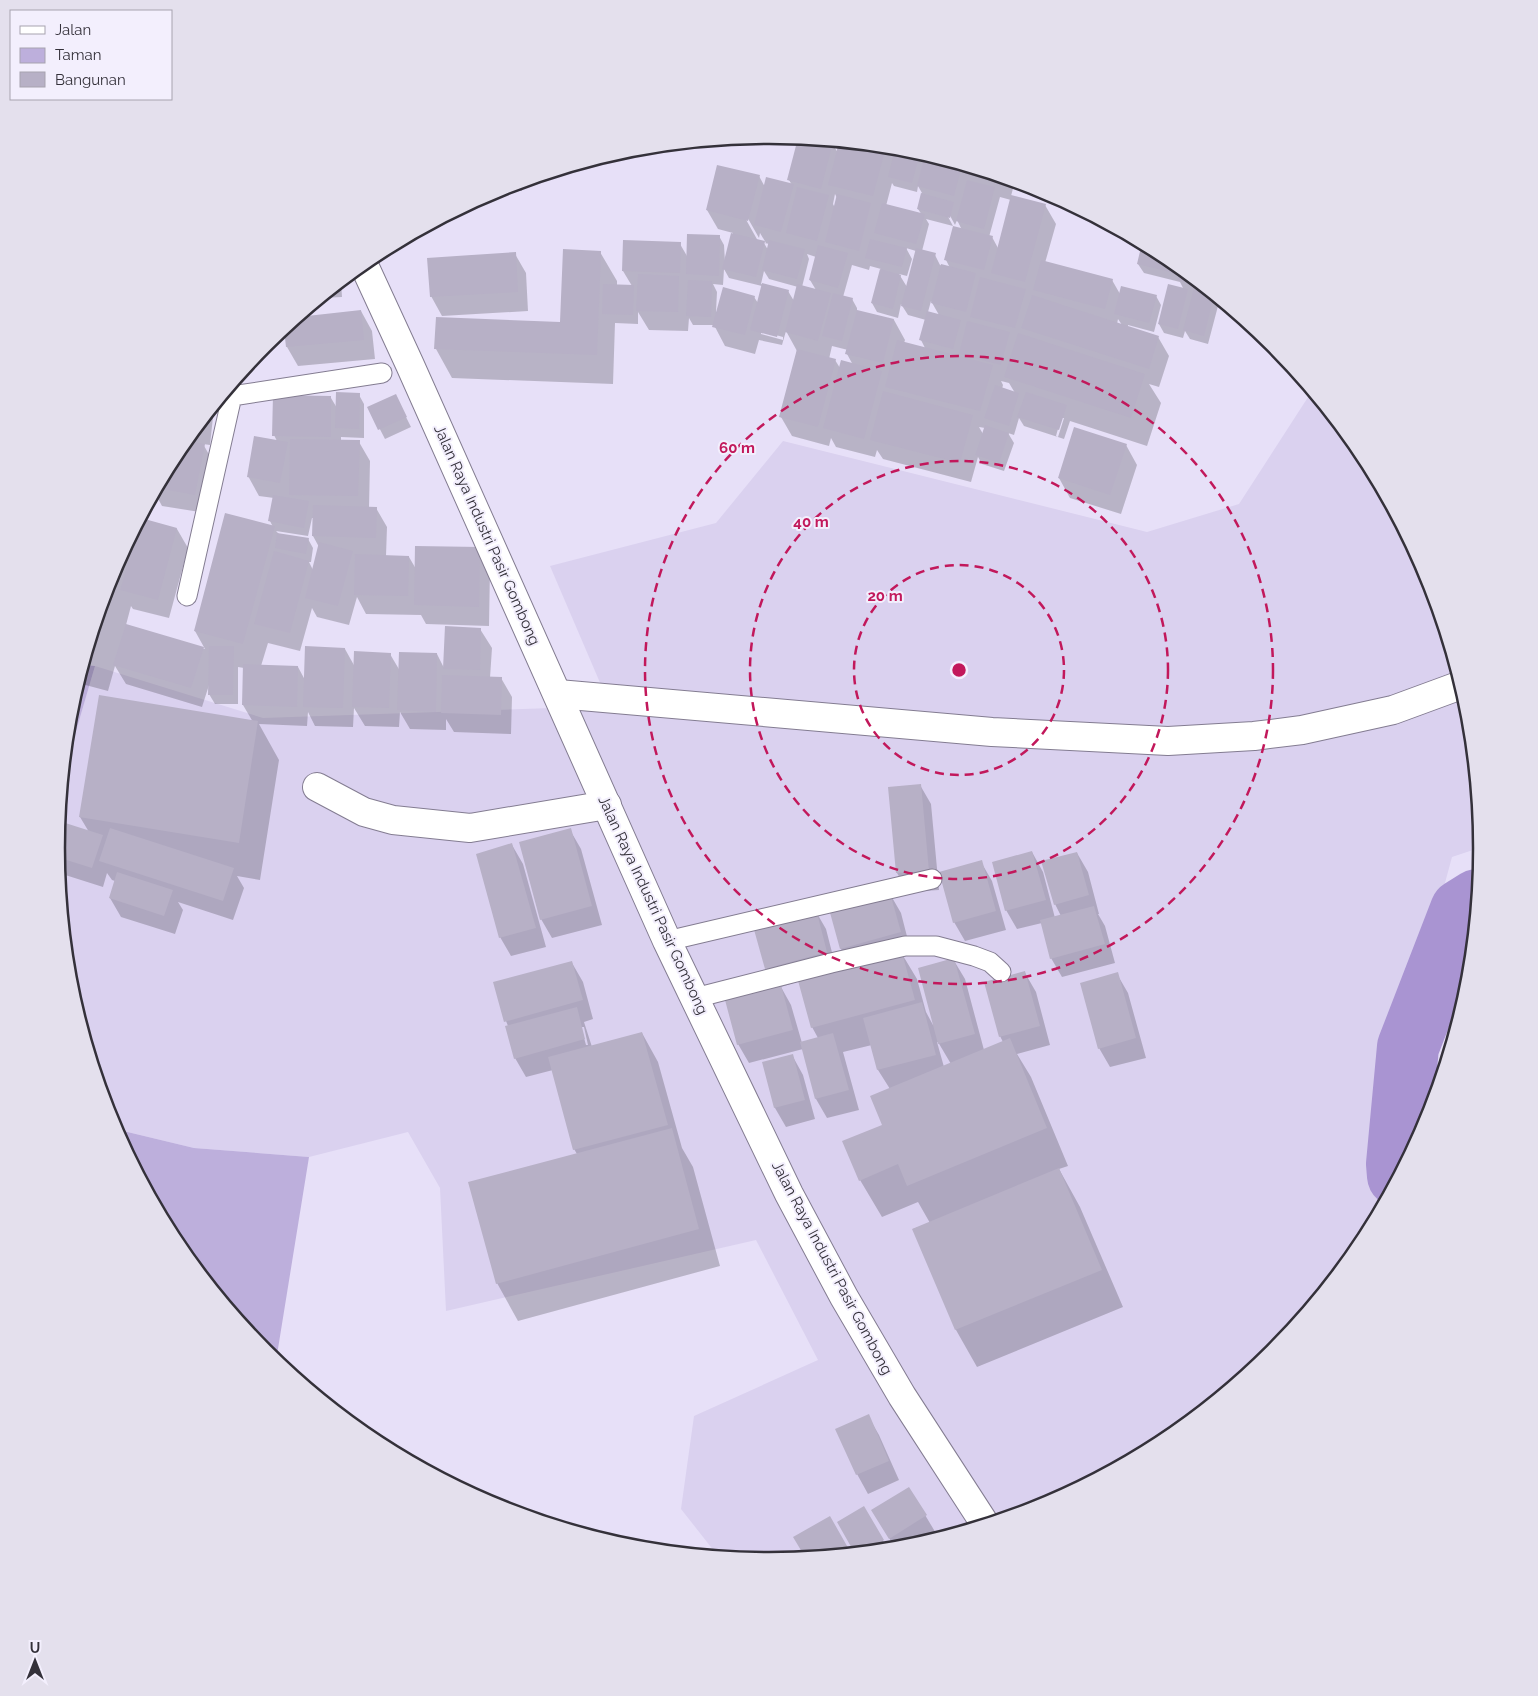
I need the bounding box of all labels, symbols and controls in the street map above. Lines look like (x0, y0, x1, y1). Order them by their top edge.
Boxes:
legend (10, 10, 172, 100)
text: Jalan (55, 21, 91, 39)
text: Taman (55, 46, 101, 64)
text: Bangunan (55, 71, 126, 89)
street label: Jalan Raya Industri Pasir Gombong (430, 422, 544, 648)
text: 60 m (719, 439, 755, 457)
text: 40 m (793, 513, 829, 531)
text: 20 m (867, 587, 903, 605)
centre of rings (950, 661, 968, 679)
street label: Jalan Raya Industri Pasir Gombong (594, 793, 712, 1017)
street label: Jalan Raya Industri Pasir Gombong (768, 1158, 896, 1378)
north arrow (10, 1636, 60, 1686)
text: U (30, 1640, 40, 1656)

